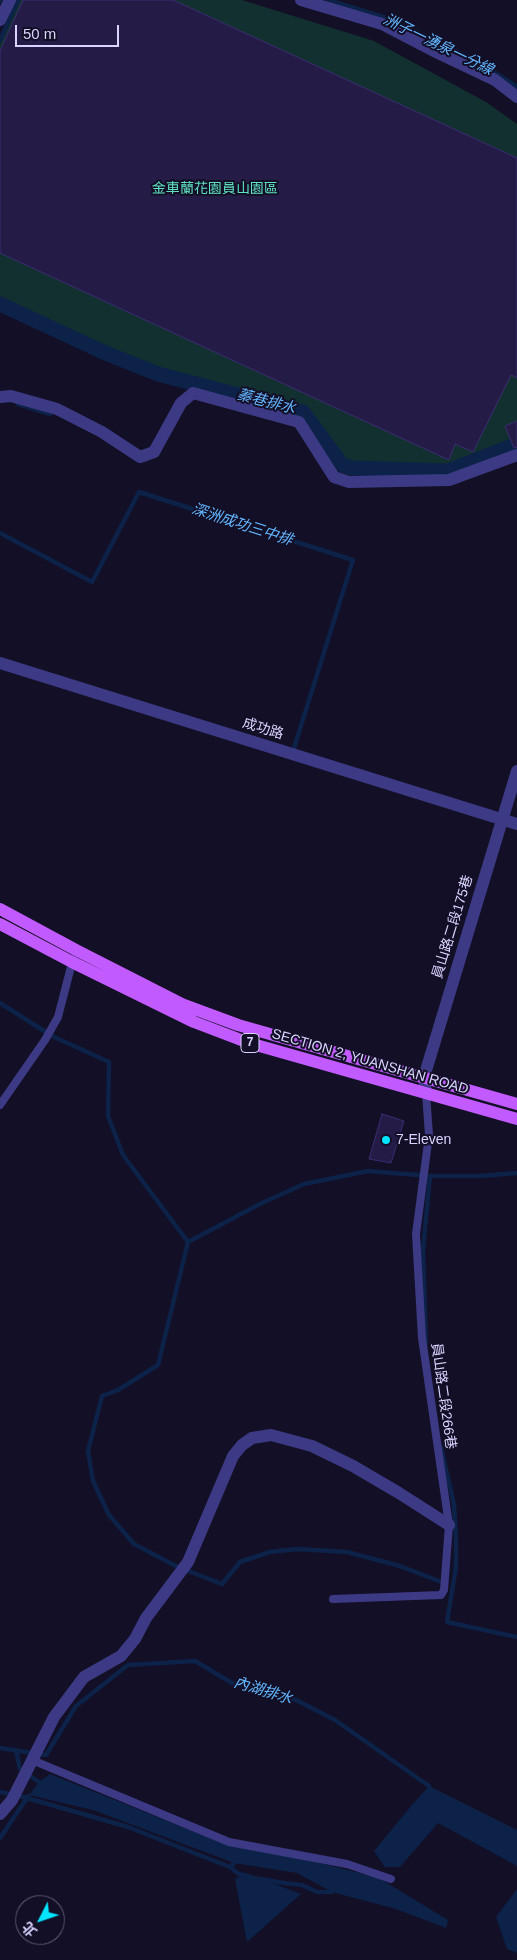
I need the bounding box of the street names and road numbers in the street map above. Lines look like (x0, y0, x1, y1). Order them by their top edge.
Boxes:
street label: 成功路 (240, 715, 286, 743)
street label: 員山路二段175巷 (429, 873, 477, 981)
street label: SECTION 2, YUANSHAN ROAD (270, 1026, 470, 1098)
road number: 7 (241, 1034, 259, 1052)
street label: 員山路二段266巷 (427, 1342, 459, 1450)

